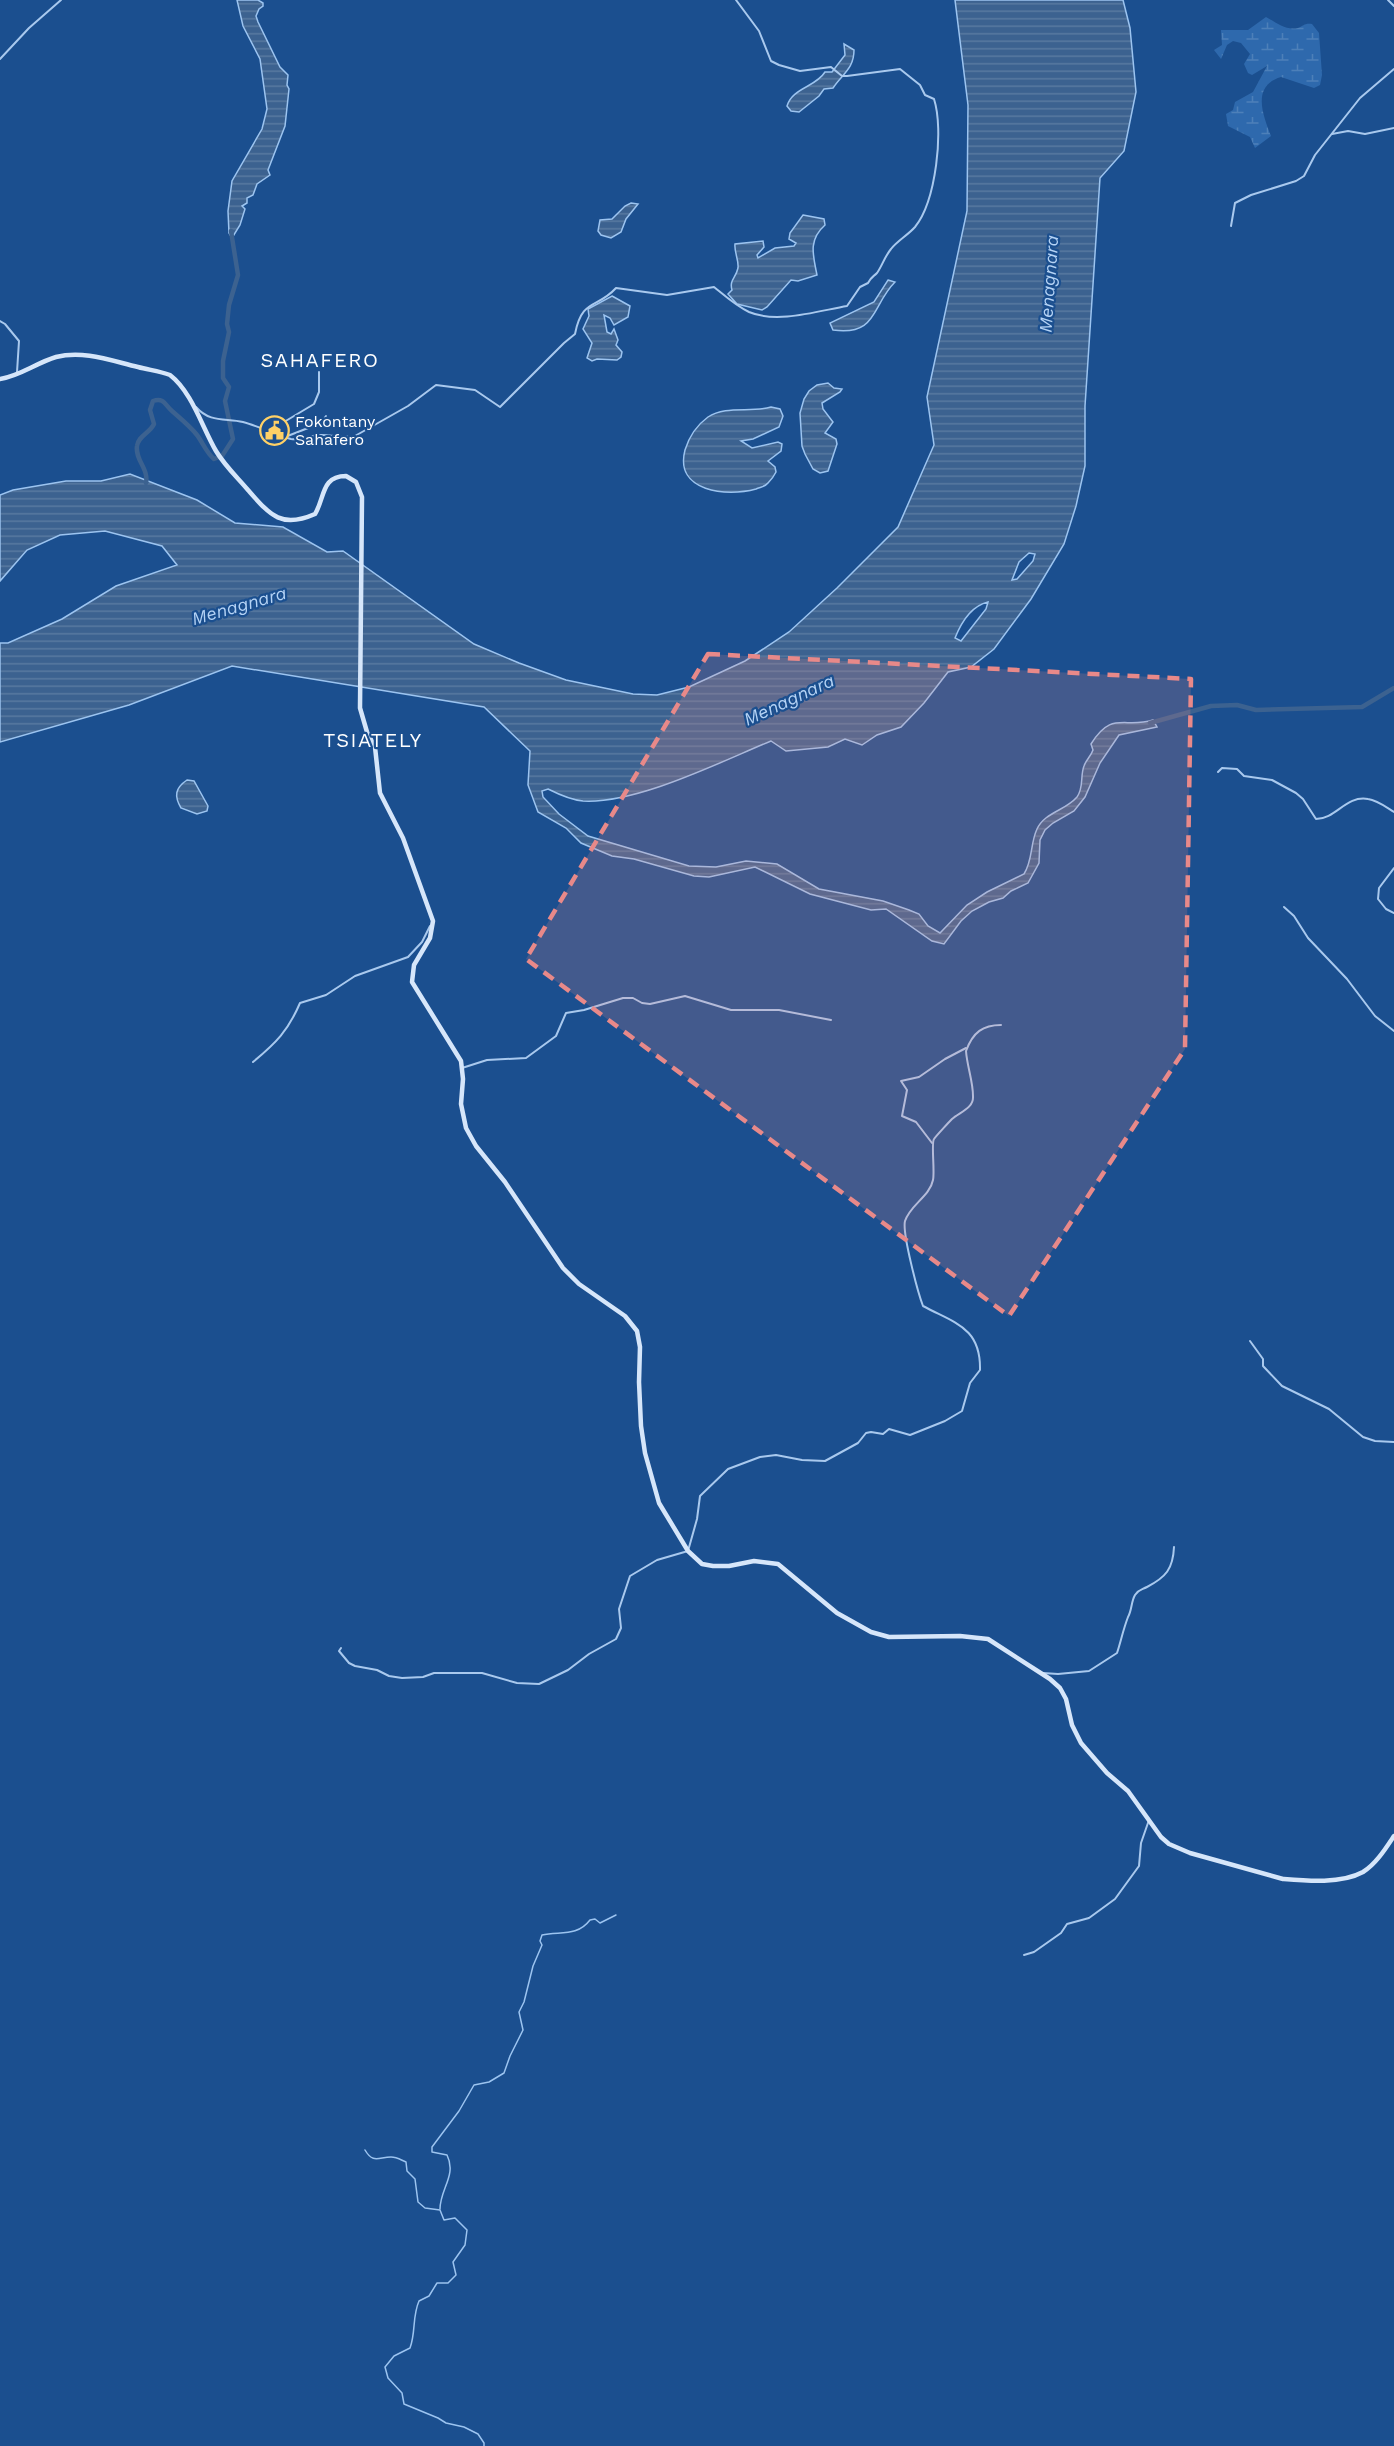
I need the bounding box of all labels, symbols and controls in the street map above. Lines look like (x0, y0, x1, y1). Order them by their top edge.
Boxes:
water label: Menagnara (1035, 235, 1062, 333)
district label: SAHAFERO (261, 348, 379, 372)
place label: Fokontany Sahafero (295, 412, 376, 449)
public building icon: Fokontany Sahafero (258, 414, 290, 446)
water label: Menagnara (189, 582, 289, 629)
water label: Menagnara (740, 669, 837, 730)
district label: TSIATELY (323, 728, 423, 752)

